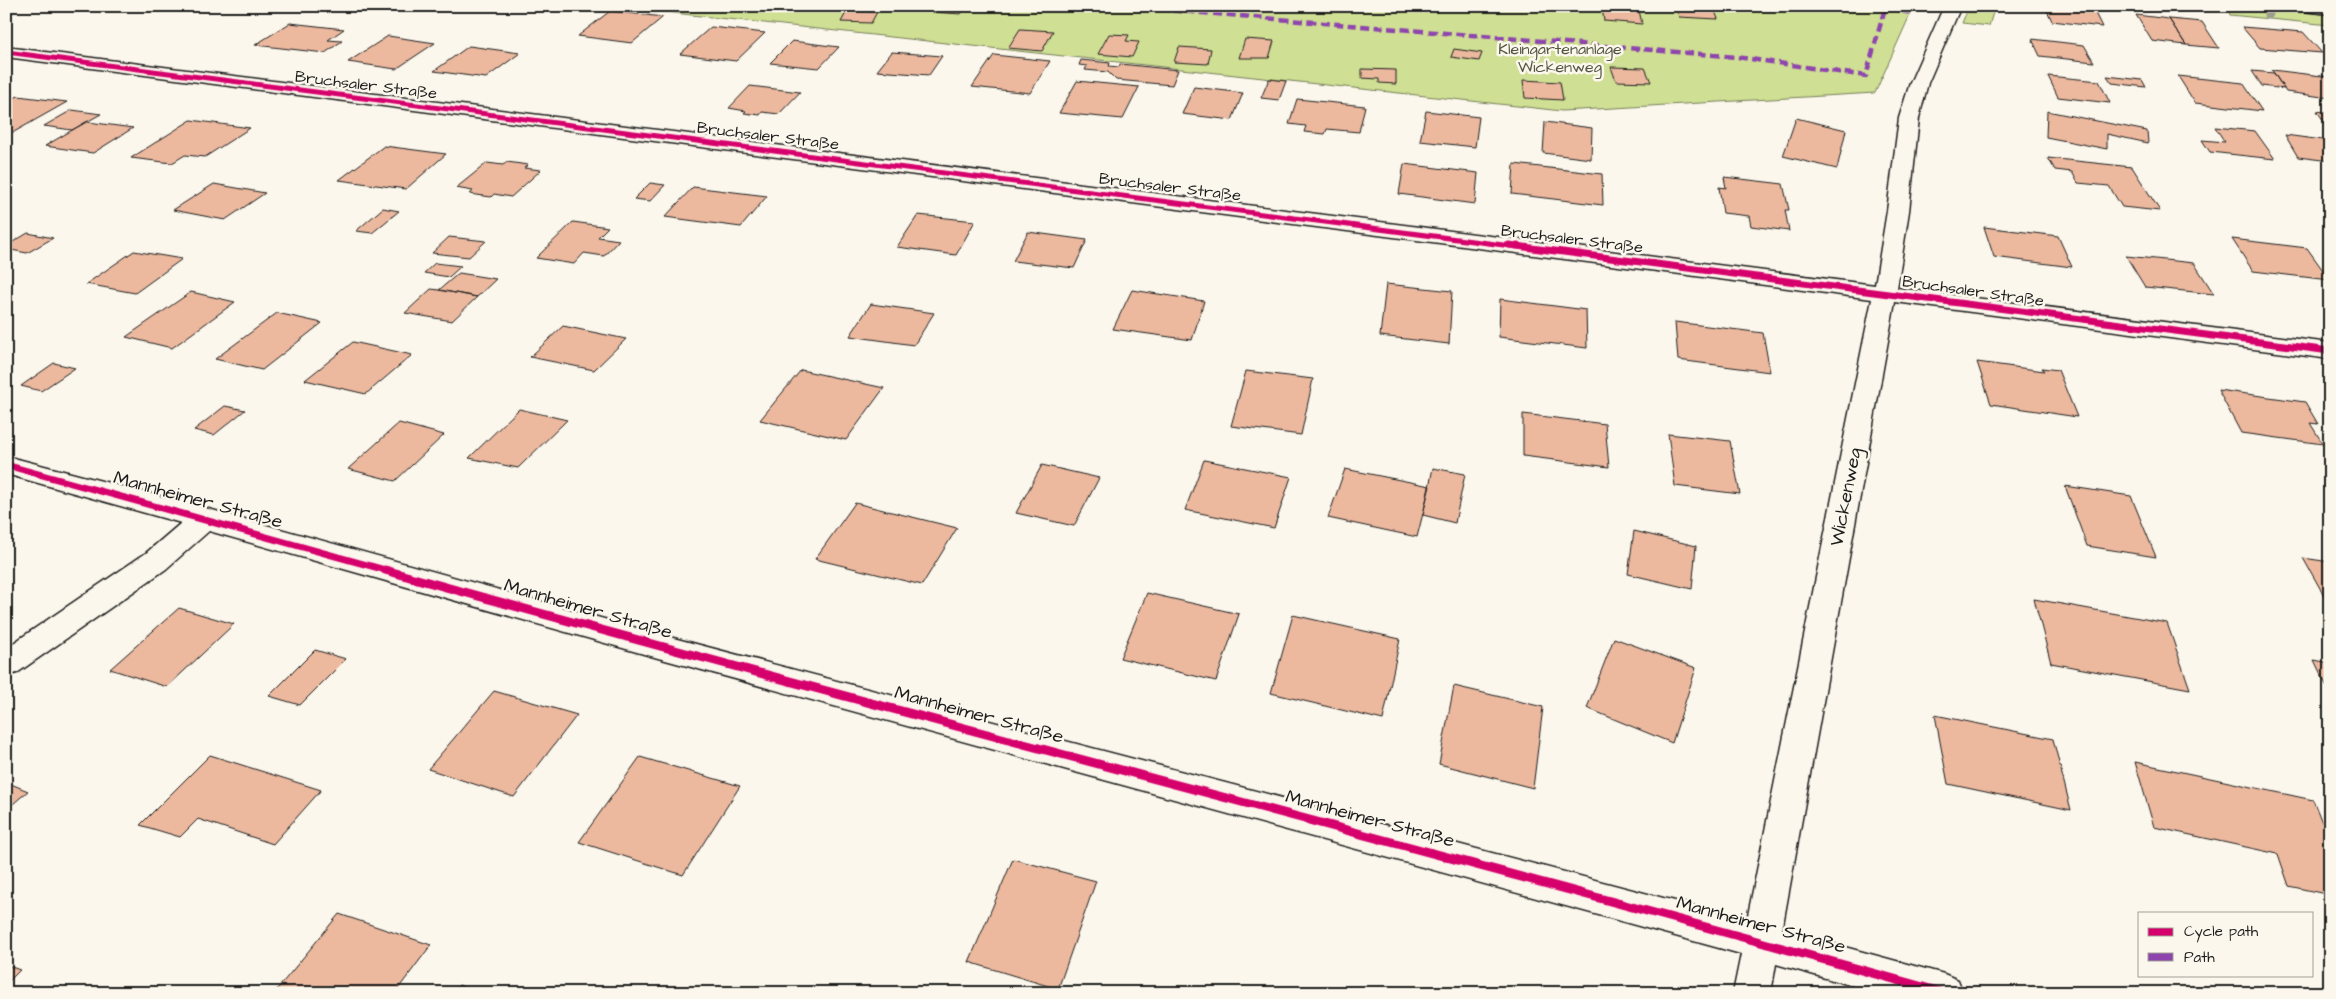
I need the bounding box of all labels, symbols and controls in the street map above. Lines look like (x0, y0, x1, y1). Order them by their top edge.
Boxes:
park label: Kleingartenanlage Wickenweg (1498, 38, 1622, 79)
street label: Bruchsaler Straße (294, 65, 439, 105)
street label: Bruchsaler Straße (696, 116, 841, 156)
street label: Bruchsaler Straße (1098, 167, 1243, 207)
street label: Bruchsaler Straße (1500, 219, 1645, 259)
street label: Bruchsaler Straße (1901, 270, 2046, 312)
street label: Wickenweg (1823, 445, 1870, 549)
street label: Mannheimer Straße (111, 464, 285, 536)
street label: Mannheimer Straße (501, 572, 675, 646)
street label: Mannheimer Straße (892, 679, 1066, 751)
street label: Mannheimer Straße (1283, 783, 1457, 855)
street label: Mannheimer Straße (1674, 889, 1848, 961)
legend (2138, 912, 2314, 976)
text: Cycle path (2184, 921, 2259, 943)
text: Path (2184, 947, 2215, 968)

